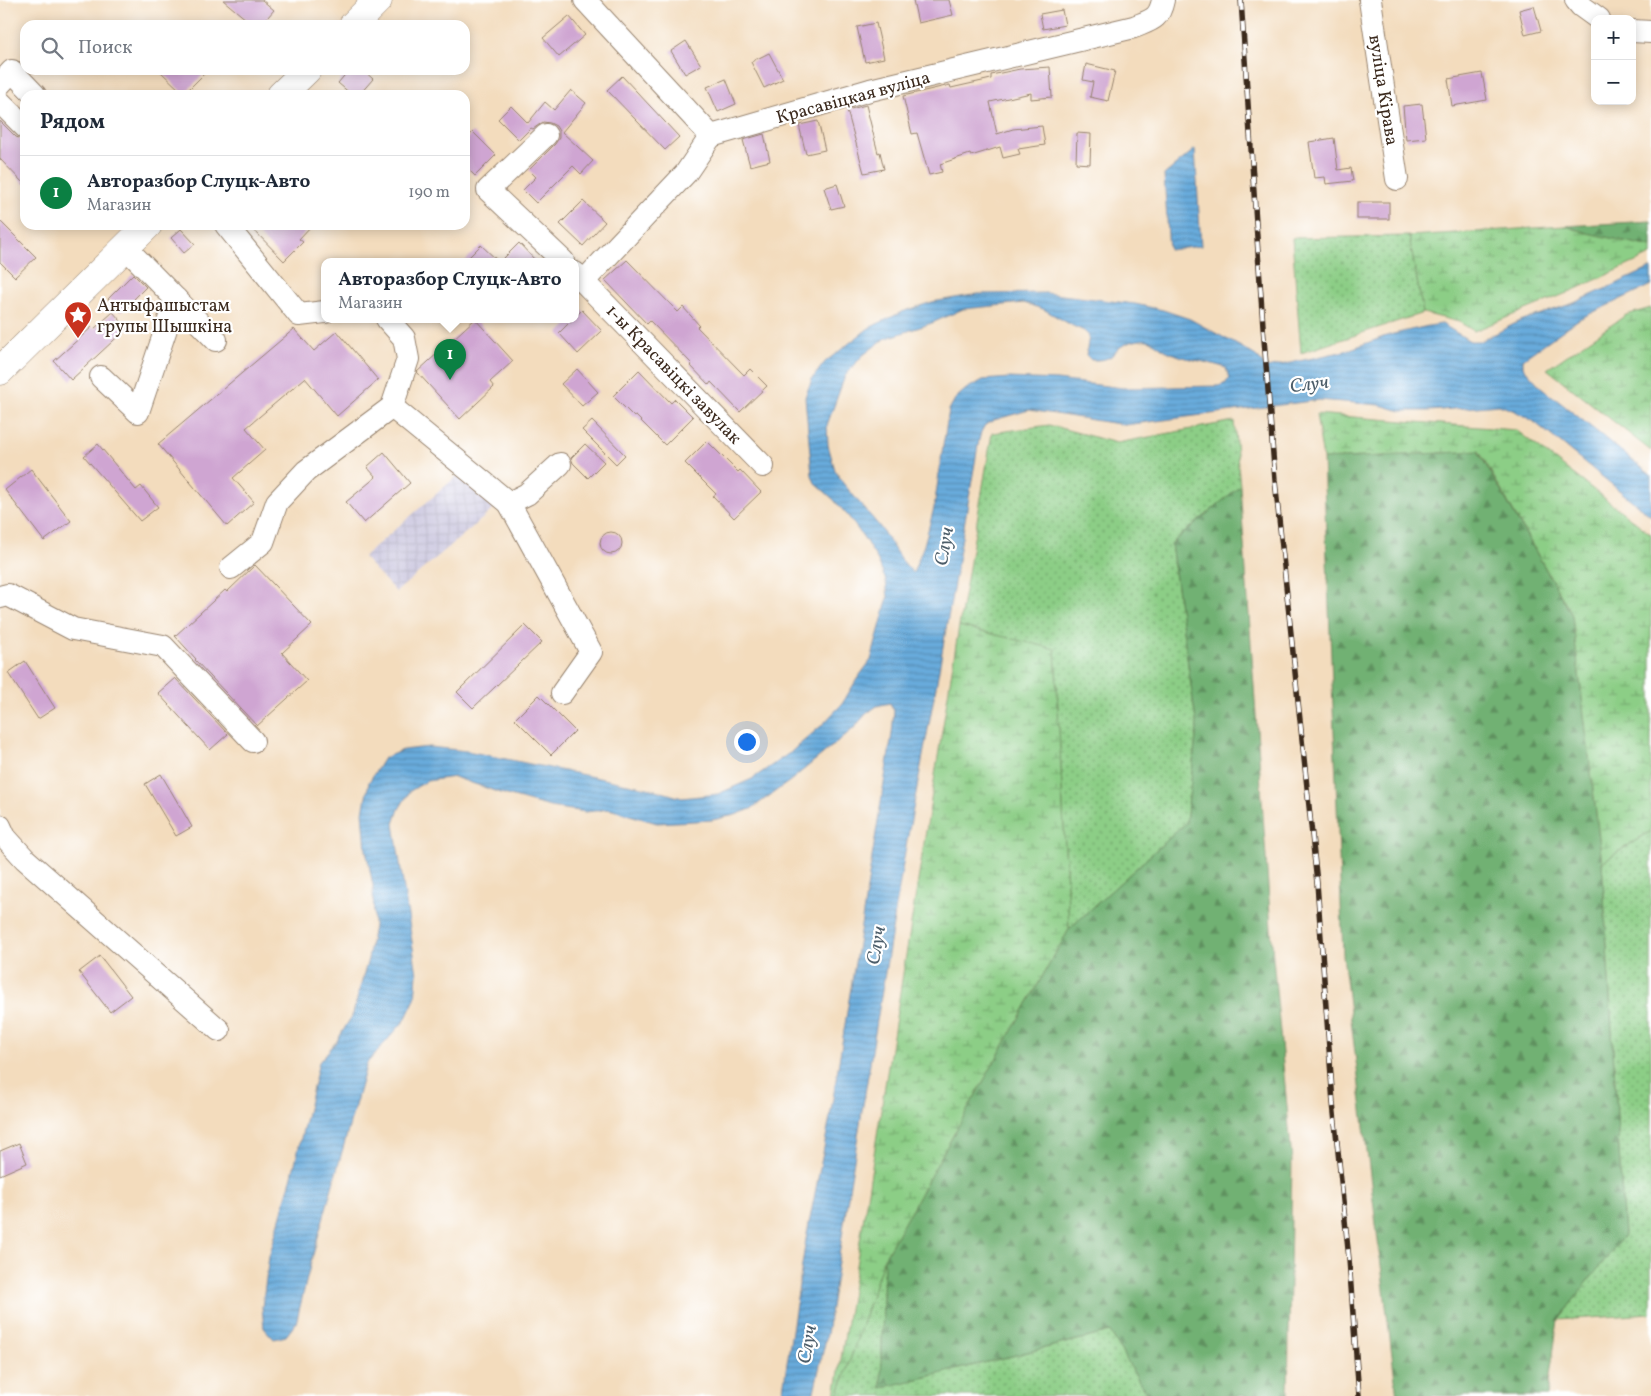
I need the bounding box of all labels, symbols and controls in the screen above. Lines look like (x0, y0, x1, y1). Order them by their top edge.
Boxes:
map controls (1591, 15, 1636, 105)
button: + (1591, 15, 1636, 60)
search box (20, 20, 470, 75)
street label: вуліца Кірава (1361, 33, 1404, 147)
icon: search (38, 34, 66, 62)
text: Поиск (78, 35, 132, 61)
button: − (1591, 60, 1636, 105)
street label: Красавіцкая вуліца (773, 66, 933, 131)
text: Рядом (40, 108, 105, 137)
text: Авторазбор Слуцк-Авто (87, 169, 310, 195)
text: 1 (53, 182, 59, 204)
text: 190 m (408, 182, 450, 204)
text: Магазин (87, 195, 151, 217)
popup (321, 258, 579, 323)
text: Авторазбор Слуцк-Авто (338, 267, 562, 293)
text: Магазин (338, 293, 403, 315)
place label: Антыфашыстам групы Шышкіна (97, 294, 232, 340)
place icon: Антыфашыстам групы Шышкіна (63, 300, 93, 339)
street label: 1-ы Красавіцкі завулак (599, 300, 747, 451)
pin: 1 (434, 339, 466, 380)
water label: Случ (1288, 370, 1331, 400)
water label: Случ (929, 524, 961, 568)
your location (734, 729, 760, 755)
water label: Случ (861, 923, 893, 967)
water label: Случ (792, 1322, 824, 1366)

